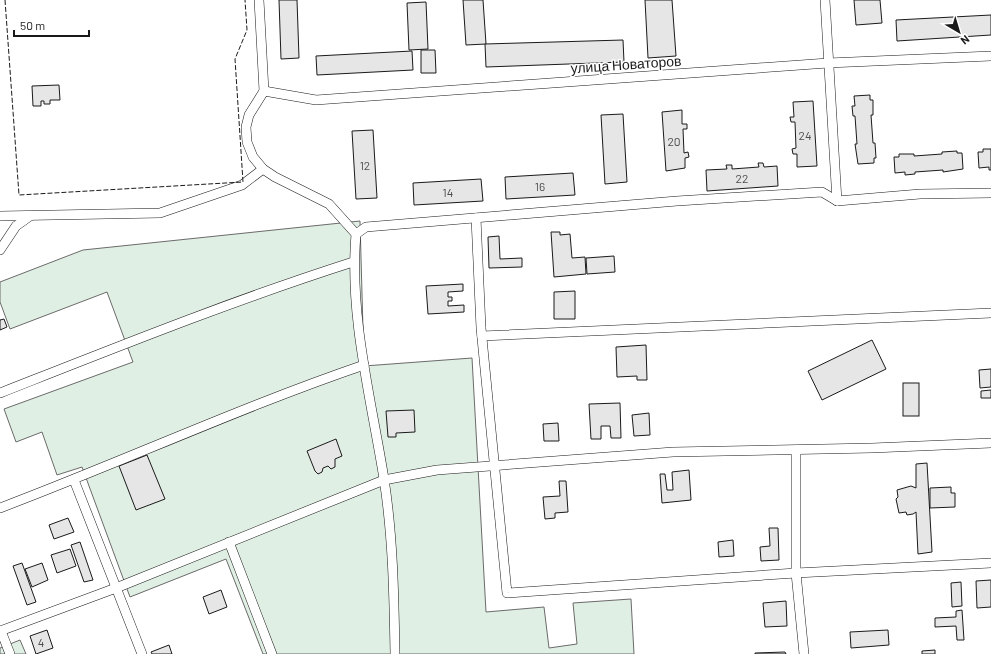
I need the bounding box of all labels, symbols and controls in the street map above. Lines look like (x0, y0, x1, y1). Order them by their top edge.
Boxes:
scale bar (14, 12, 89, 38)
north arrow (939, 12, 979, 52)
text: 50 m (20, 18, 45, 32)
text: N (959, 33, 972, 48)
street label: улица Новаторов (570, 52, 682, 76)
house number: 24 (798, 128, 812, 142)
house number: 20 (667, 134, 681, 148)
house number: 12 (360, 158, 370, 172)
house number: 22 (736, 171, 748, 185)
house number: 16 (535, 179, 545, 193)
house number: 14 (443, 185, 453, 199)
house number: 4 (38, 635, 44, 649)

